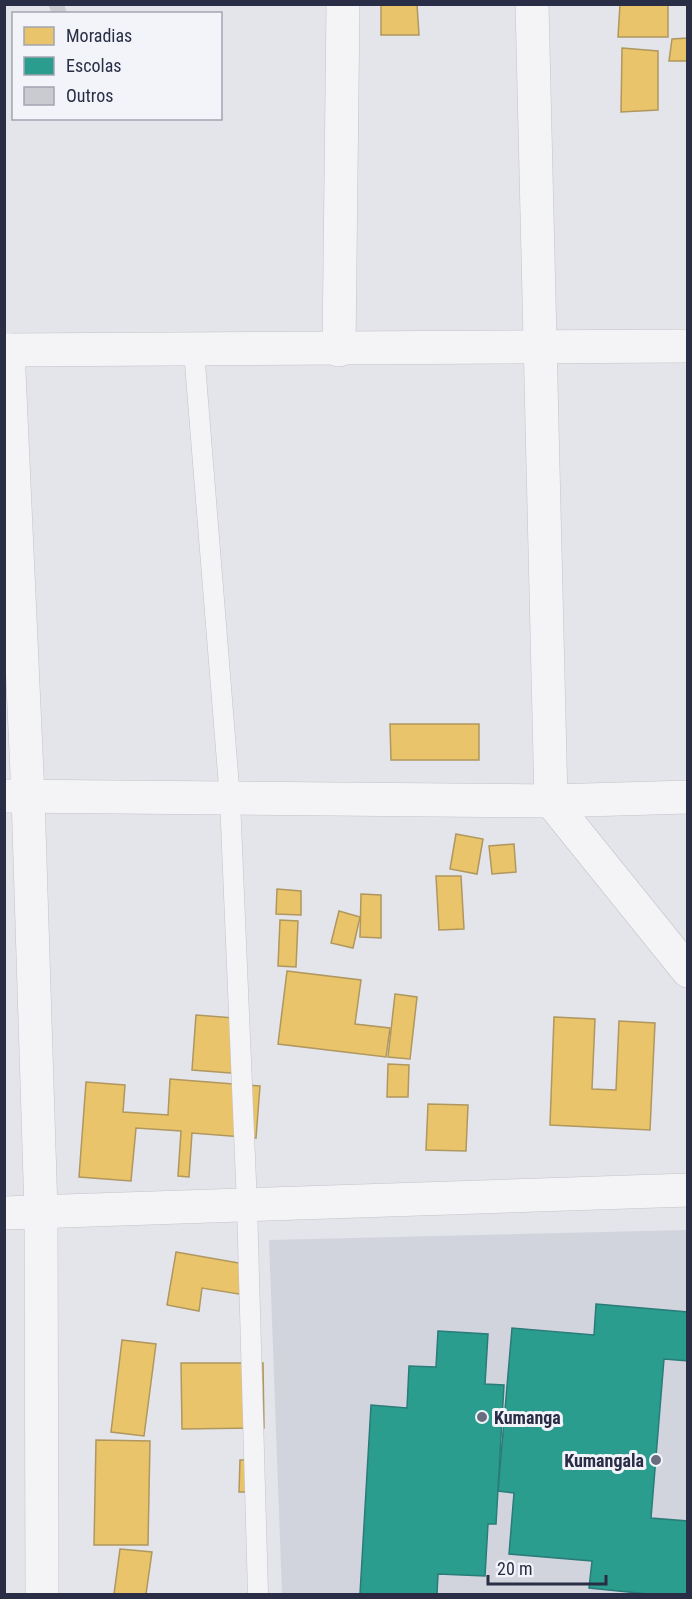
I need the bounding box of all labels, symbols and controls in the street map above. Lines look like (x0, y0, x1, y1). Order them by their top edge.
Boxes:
legend (12, 12, 222, 120)
text: Moradias (66, 25, 132, 46)
text: Escolas (66, 55, 121, 76)
text: Outros (66, 85, 113, 106)
place label: Kumanga (494, 1407, 561, 1428)
marker: Kumanga (475, 1410, 489, 1424)
place label: Kumangala (564, 1450, 644, 1471)
marker: Kumangala (649, 1453, 663, 1467)
scale bar (488, 1548, 606, 1586)
text: 20 m (497, 1558, 532, 1579)

